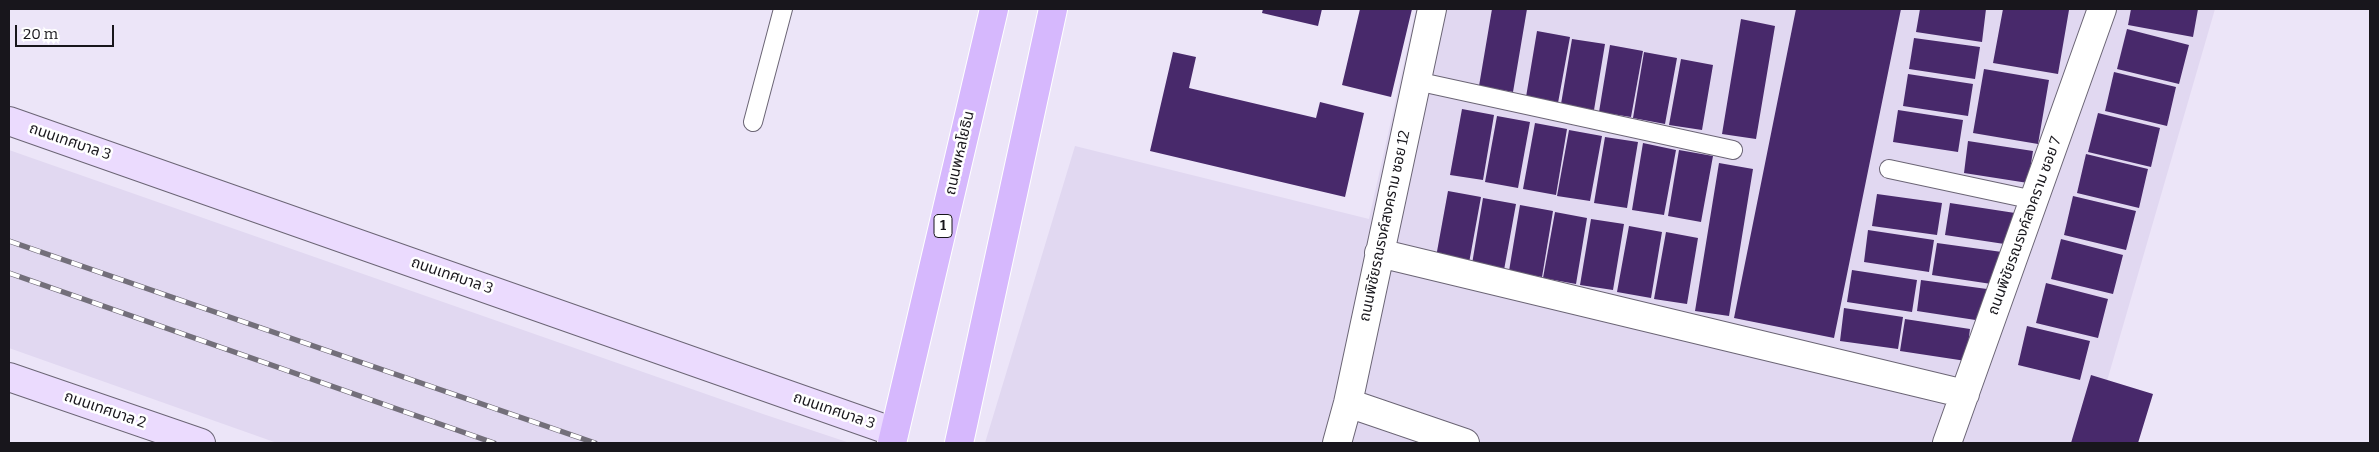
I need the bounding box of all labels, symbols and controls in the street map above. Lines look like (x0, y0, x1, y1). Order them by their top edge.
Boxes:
scale bar (18, 15, 116, 47)
text: 20 m (23, 25, 58, 43)
street label: ถนนพหลโยธิน (942, 109, 978, 197)
street label: ถนนเทศบาล 3 (27, 120, 113, 164)
street label: ถนนพิชัยรณรงค์สงคราม ซอย 12 (1356, 129, 1414, 323)
street label: ถนนพิชัยรณรงค์สงคราม ซอย 7 (1984, 134, 2066, 318)
road number: 1 (934, 215, 952, 238)
street label: ถนนเทศบาล 3 (409, 254, 495, 298)
street label: ถนนเทศบาล 2 (62, 388, 148, 432)
street label: ถนนเทศบาล 3 (791, 389, 877, 433)

